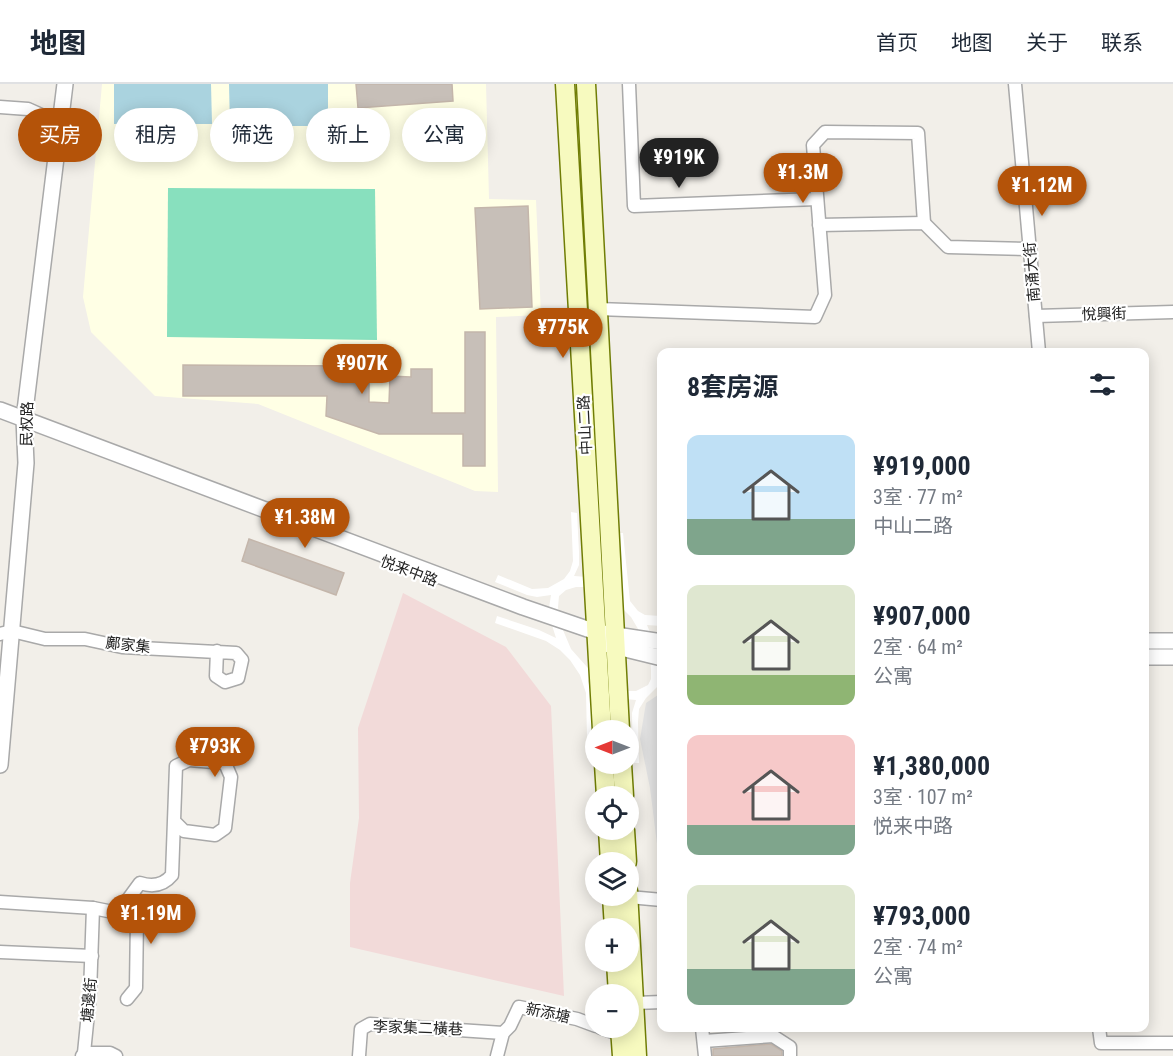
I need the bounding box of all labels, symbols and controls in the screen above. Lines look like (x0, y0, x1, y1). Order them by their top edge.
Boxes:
text: 地图 (30, 27, 86, 60)
text: 首页 (876, 31, 918, 55)
text: 地图 (951, 31, 993, 55)
text: 关于 (1026, 31, 1068, 55)
text: 联系 (1101, 31, 1143, 55)
chip: 买房 (18, 108, 102, 162)
chip: 租房 (114, 108, 198, 162)
chip: 筛选 (210, 108, 294, 162)
chip: 新上 (306, 108, 390, 162)
chip: 公寓 (402, 108, 486, 162)
pin: ¥919K (637, 138, 721, 189)
text: ¥919K (654, 145, 704, 169)
pin: ¥1.3M (761, 153, 845, 204)
text: ¥1.3M (778, 160, 828, 184)
pin: ¥1.12M (993, 166, 1091, 217)
text: ¥1.12M (1012, 173, 1072, 197)
street label: 南涌大街 (1020, 241, 1044, 303)
street label: 悅興街 (1081, 304, 1127, 324)
pin: ¥775K (521, 308, 605, 359)
text: ¥775K (538, 315, 588, 339)
pin: ¥907K (320, 344, 404, 395)
text: ¥907K (337, 351, 387, 375)
icon: filters (1086, 368, 1119, 401)
text: 8套房源 (687, 372, 778, 402)
street label: 中山二路 (574, 395, 596, 455)
street label: 民权路 (18, 401, 36, 447)
text: ¥919,000 (873, 451, 971, 481)
icon: home (735, 459, 807, 531)
text: 3室 · 77 m² (873, 485, 963, 509)
pin: ¥1.38M (256, 498, 354, 549)
text: ¥1.38M (275, 505, 335, 529)
text: 中山二路 (873, 514, 953, 538)
street label: 悦来中路 (378, 552, 440, 590)
text: ¥907,000 (873, 601, 971, 631)
icon: home (735, 609, 807, 681)
street label: 鄺家集 (105, 634, 151, 656)
text: 2室 · 64 m² (873, 635, 963, 659)
text: 公寓 (873, 664, 913, 688)
north arrow (585, 720, 639, 774)
map controls (585, 720, 639, 1038)
pin: ¥793K (173, 727, 257, 778)
text: ¥793K (190, 734, 240, 758)
text: ¥1,380,000 (873, 751, 990, 781)
icon: home (735, 759, 807, 831)
text: 3室 · 107 m² (873, 785, 973, 809)
button: locate (585, 786, 639, 840)
text: 悦来中路 (873, 814, 953, 838)
button: layers (585, 852, 639, 906)
pin: ¥1.19M (102, 894, 200, 945)
text: ¥1.19M (121, 901, 181, 925)
text: ¥793,000 (873, 901, 971, 931)
icon: home (735, 909, 807, 981)
button: + (585, 918, 639, 972)
text: 2室 · 74 m² (873, 935, 963, 959)
text: 公寓 (873, 964, 913, 988)
street label: 塘邊街 (78, 977, 100, 1023)
button: − (585, 984, 639, 1038)
street label: 新添塘 (524, 1000, 572, 1026)
street label: 李家集二橫巷 (373, 1017, 463, 1039)

